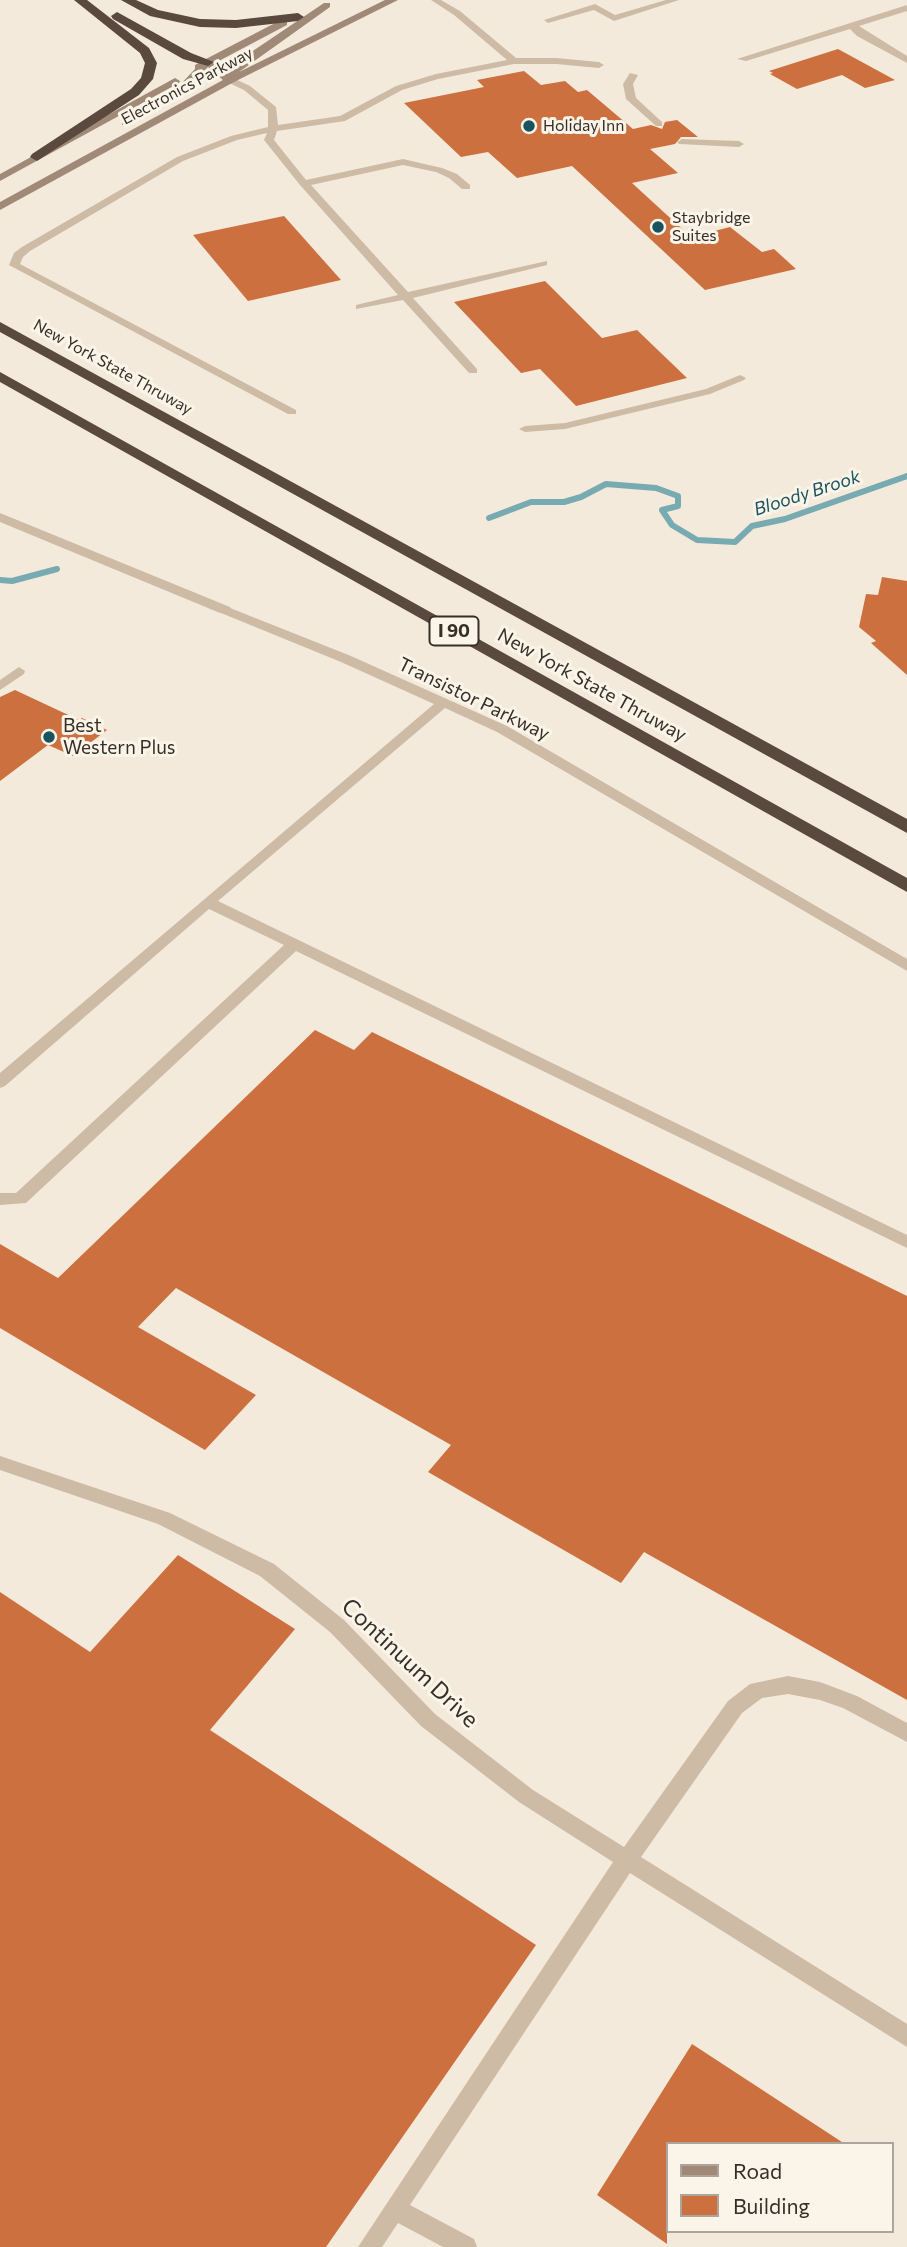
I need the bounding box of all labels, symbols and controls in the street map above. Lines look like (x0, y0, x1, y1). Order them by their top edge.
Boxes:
street label: Electronics Parkway (118, 43, 256, 129)
place label: Holiday Inn (543, 116, 624, 136)
marker: Holiday Inn (521, 118, 537, 134)
place label: Staybridge Suites (672, 208, 750, 246)
marker: Staybridge Suites (650, 219, 666, 235)
street label: New York State Thruway (30, 315, 196, 419)
water label: Bloody Brook (751, 466, 863, 520)
road number: I 90 (430, 616, 478, 646)
street label: New York State Thruway (494, 624, 690, 746)
street label: Transistor Parkway (395, 652, 553, 746)
place label: Best Western Plus (63, 715, 175, 759)
marker: Best Western Plus (41, 729, 57, 745)
street label: Continuum Drive (336, 1593, 484, 1733)
legend (666, 2142, 893, 2233)
text: Road (733, 2158, 782, 2183)
text: Building (733, 2193, 810, 2218)

